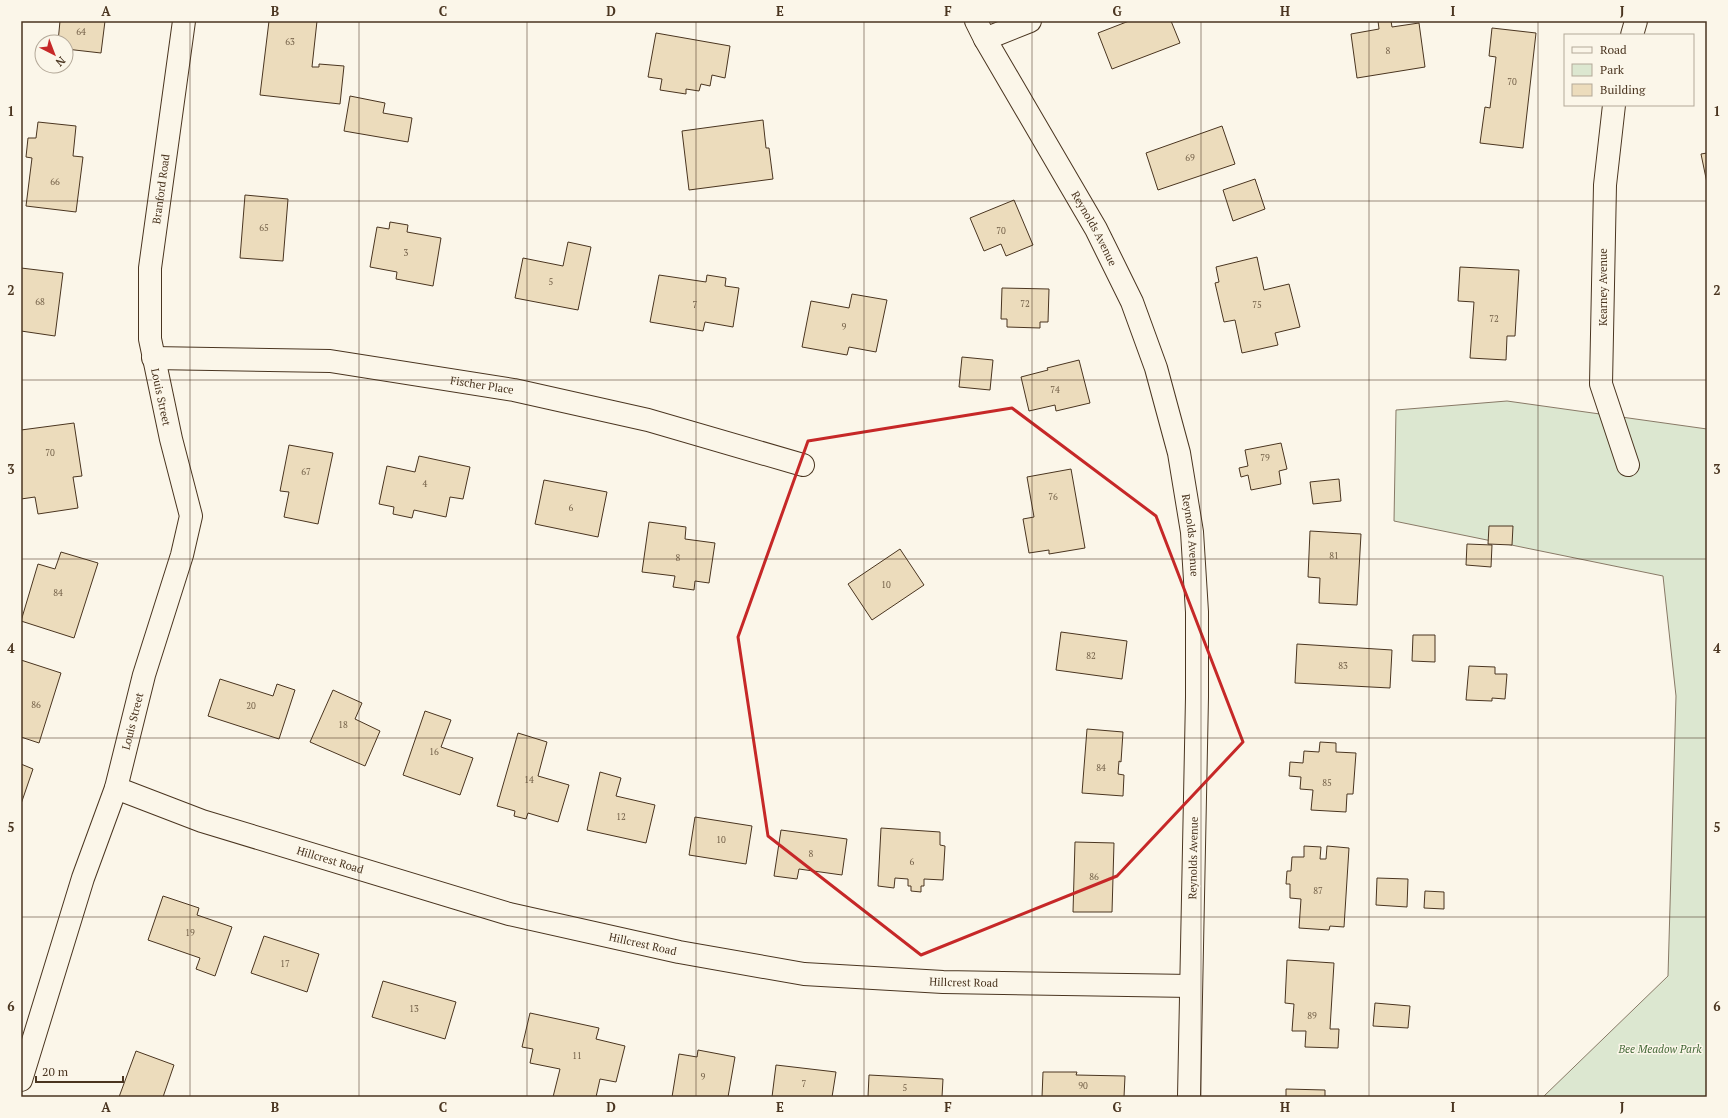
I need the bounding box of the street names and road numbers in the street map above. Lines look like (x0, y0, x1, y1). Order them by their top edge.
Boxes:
street label: Branford Road (149, 153, 173, 225)
street label: Reynolds Avenue (1068, 189, 1120, 269)
street label: Kearney Avenue (1596, 248, 1610, 326)
street label: Louis Street (148, 367, 174, 427)
street label: Fischer Place (449, 373, 515, 397)
street label: Reynolds Avenue (1179, 493, 1202, 577)
street label: Louis Street (119, 691, 146, 751)
street label: Reynolds Avenue (1185, 816, 1201, 900)
street label: Hillcrest Road (295, 843, 365, 877)
street label: Hillcrest Road (608, 930, 678, 958)
street label: Hillcrest Road (929, 974, 998, 990)

